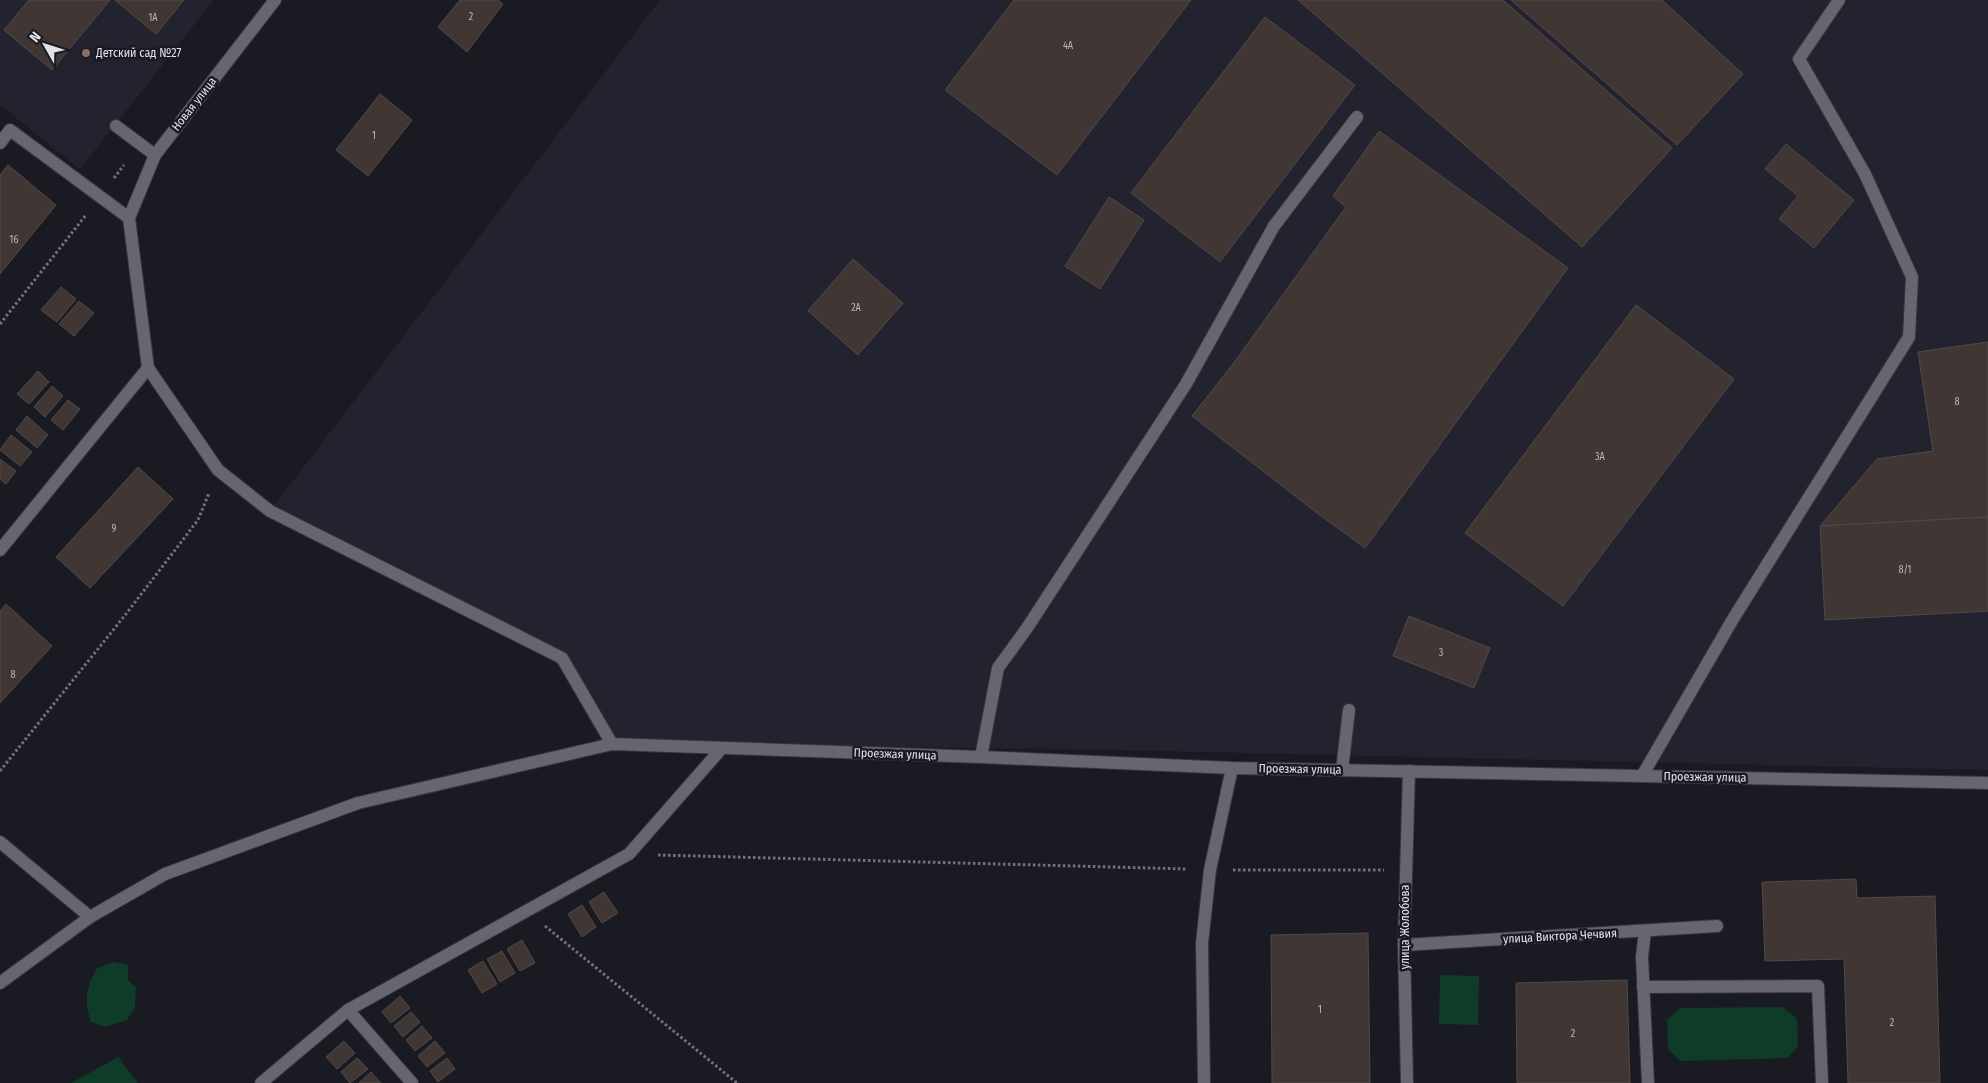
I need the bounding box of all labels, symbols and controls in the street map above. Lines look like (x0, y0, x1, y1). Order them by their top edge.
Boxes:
house number: 2 (469, 11, 474, 23)
house number: 1А (148, 12, 158, 24)
north arrow (20, 20, 70, 70)
text: N (26, 29, 45, 46)
house number: 4А (1063, 40, 1074, 52)
place label: Детский сад №27 (95, 46, 181, 60)
marker: Детский сад №27 (80, 47, 92, 59)
street label: Новая улица (169, 74, 219, 134)
house number: 1 (372, 130, 376, 142)
house number: 16 (10, 234, 18, 246)
house number: 2А (851, 302, 862, 314)
house number: 8 (1955, 396, 1960, 408)
house number: 3А (1595, 451, 1606, 463)
house number: 9 (112, 523, 117, 535)
house number: 8/1 (1899, 564, 1911, 576)
house number: 3 (1439, 647, 1444, 659)
house number: 8 (11, 669, 16, 681)
street label: Проезжая улица (853, 746, 937, 762)
street label: Проезжая улица (1258, 761, 1342, 777)
street label: Проезжая улица (1663, 769, 1747, 785)
street label: улица Жолобова (1398, 885, 1412, 969)
street label: улица Виктора Чечвия (1503, 926, 1617, 946)
house number: 1 (1318, 1004, 1322, 1016)
house number: 2 (1890, 1017, 1895, 1029)
house number: 2 (1571, 1028, 1576, 1040)

